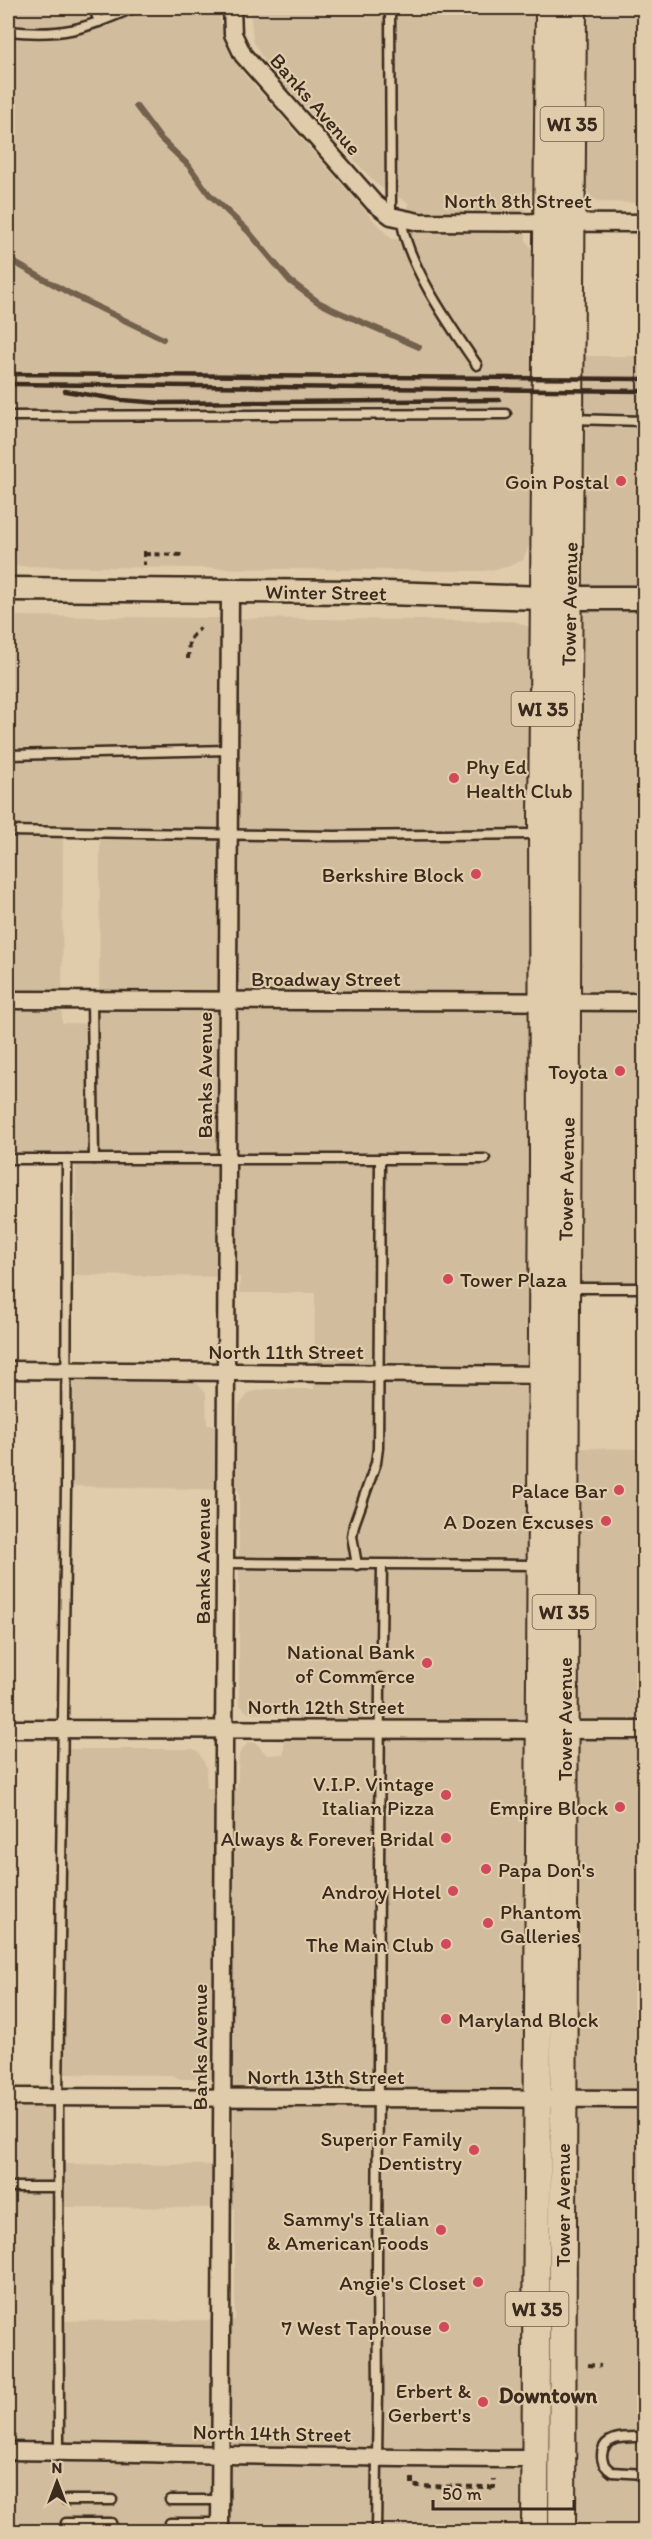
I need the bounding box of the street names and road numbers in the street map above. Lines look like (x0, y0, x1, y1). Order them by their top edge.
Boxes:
street label: Banks Avenue (265, 48, 367, 160)
road number: WI 35 (540, 107, 604, 141)
street label: North 8th Street (444, 188, 592, 213)
street label: Tower Avenue (555, 542, 583, 666)
street label: Winter Street (265, 578, 387, 606)
road number: WI 35 (512, 692, 574, 726)
street label: Broadway Street (251, 966, 401, 991)
street label: Banks Avenue (192, 1012, 217, 1138)
street label: Tower Avenue (552, 1117, 580, 1241)
street label: North 11th Street (208, 1339, 364, 1364)
street label: Banks Avenue (190, 1498, 215, 1624)
road number: WI 35 (532, 1595, 596, 1629)
street label: Tower Avenue (552, 1657, 577, 1781)
street label: North 12th Street (247, 1694, 405, 1719)
street label: Banks Avenue (187, 1984, 212, 2110)
street label: North 13th Street (247, 2064, 405, 2089)
street label: Tower Avenue (550, 2143, 575, 2267)
road number: WI 35 (506, 2292, 568, 2326)
street label: North 14th Street (192, 2419, 352, 2447)

